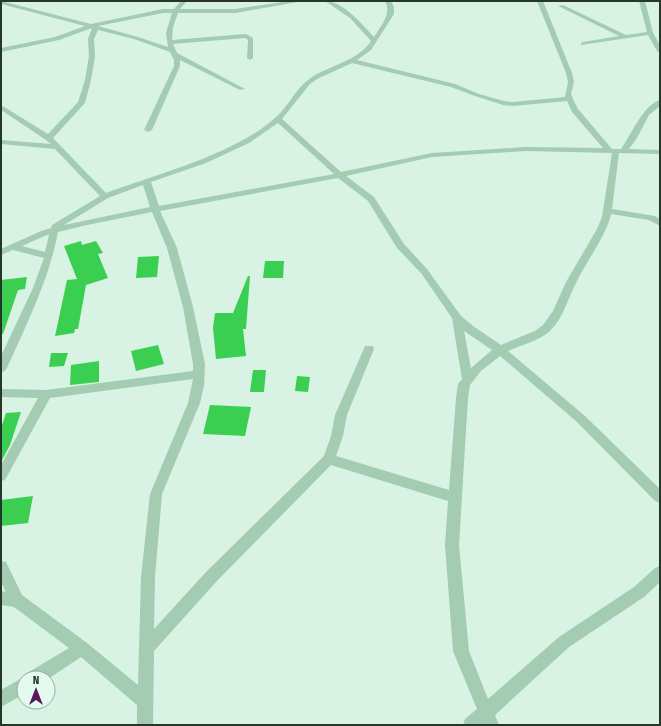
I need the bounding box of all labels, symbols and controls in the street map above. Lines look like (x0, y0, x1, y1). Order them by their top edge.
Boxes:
north arrow (16, 670, 56, 710)
text: N (33, 674, 39, 687)

